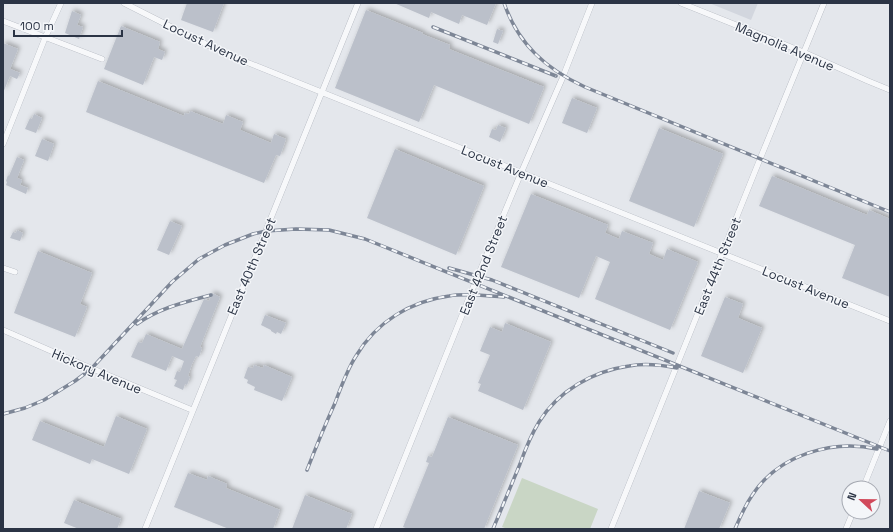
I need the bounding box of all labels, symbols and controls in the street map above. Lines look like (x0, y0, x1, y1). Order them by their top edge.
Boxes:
scale bar (14, 12, 122, 38)
street label: Locust Avenue (160, 15, 251, 70)
text: 100 m (20, 18, 54, 34)
street label: Magnolia Avenue (733, 18, 837, 75)
street label: Locust Avenue (459, 141, 551, 192)
street label: East 42nd Street (456, 213, 511, 318)
street label: East 40th Street (223, 215, 280, 317)
street label: East 44th Street (690, 215, 745, 318)
street label: Locust Avenue (760, 262, 852, 313)
street label: Hickory Avenue (49, 345, 144, 398)
north arrow (841, 480, 881, 520)
text: N (844, 490, 860, 502)

